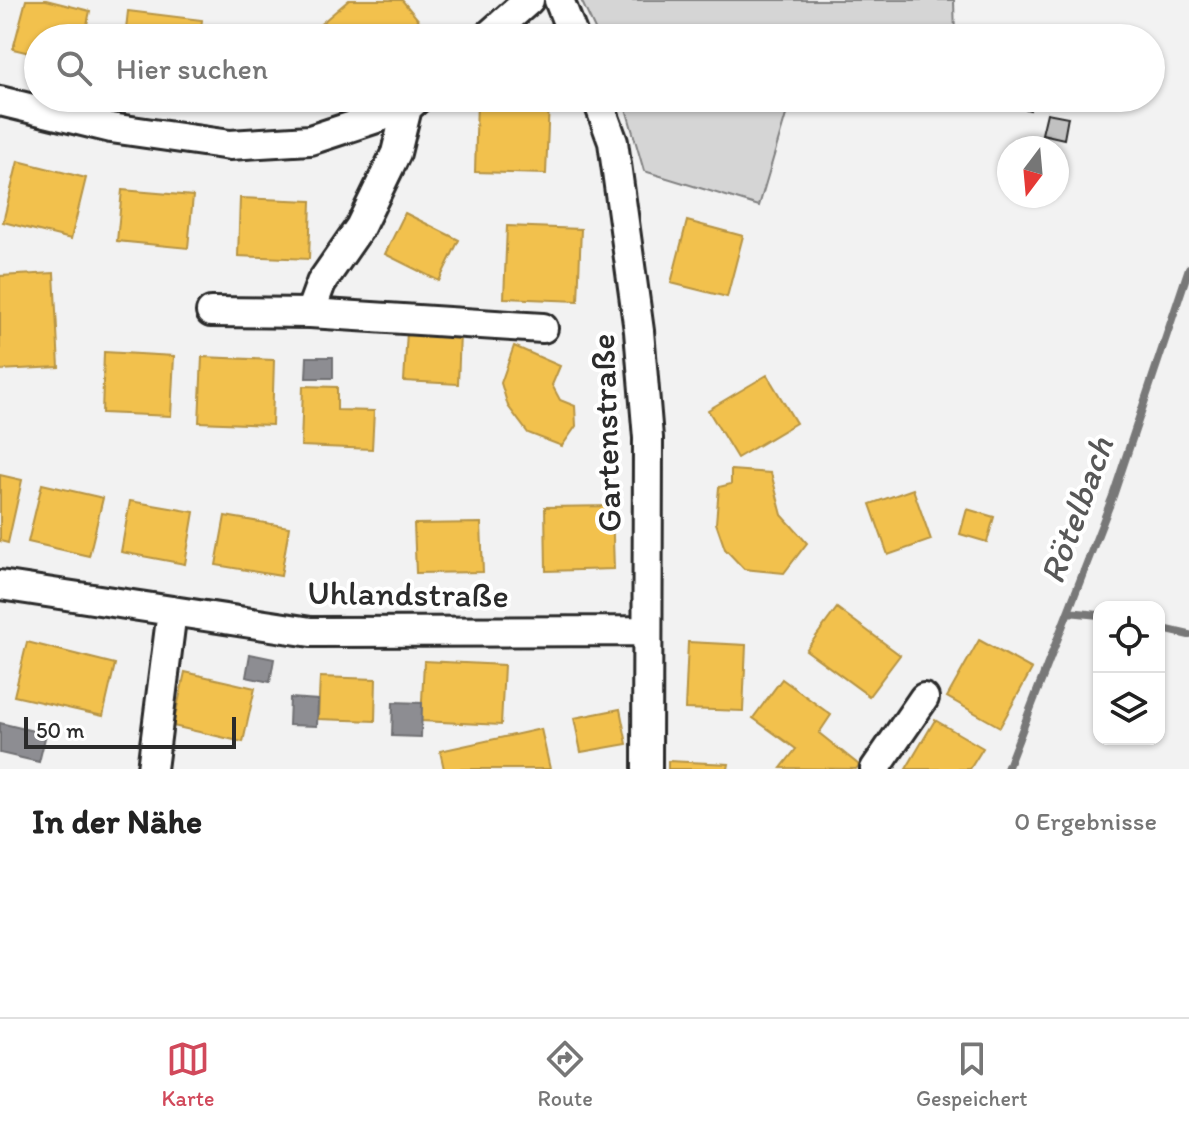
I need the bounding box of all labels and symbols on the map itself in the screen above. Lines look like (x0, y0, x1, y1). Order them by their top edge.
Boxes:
north arrow (997, 136, 1069, 208)
street label: Gartenstraße (582, 333, 630, 533)
water label: Rötelbach (1030, 430, 1122, 589)
street label: Uhlandstraße (307, 572, 509, 616)
scale bar (24, 713, 236, 749)

